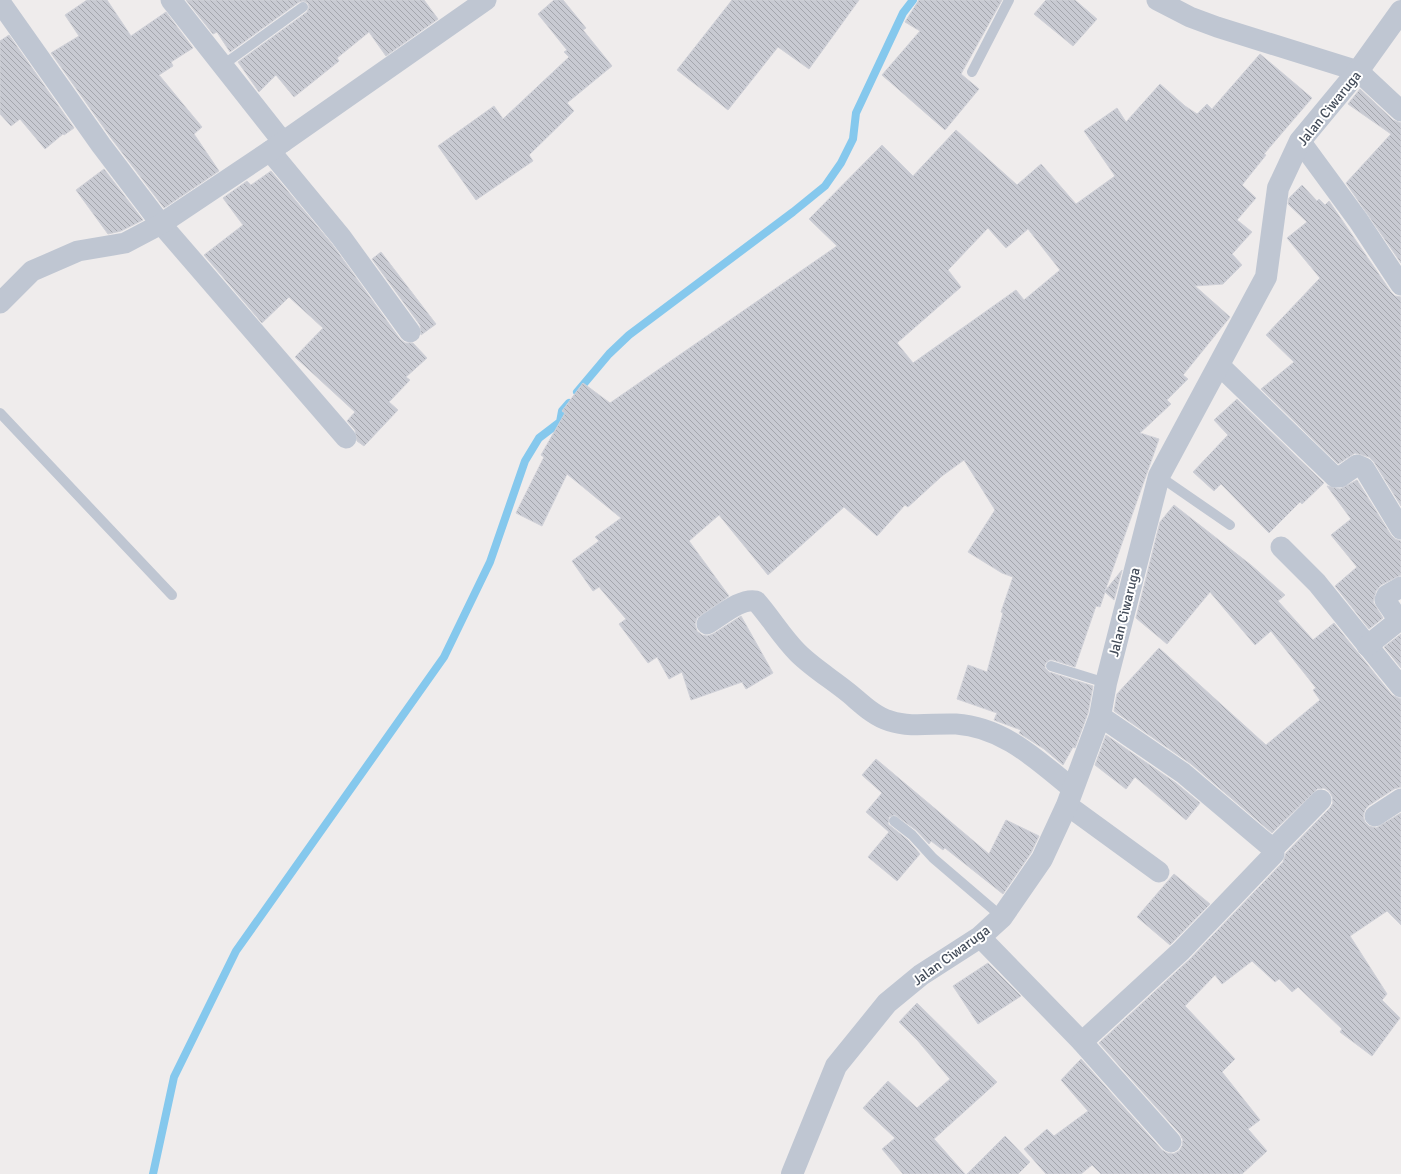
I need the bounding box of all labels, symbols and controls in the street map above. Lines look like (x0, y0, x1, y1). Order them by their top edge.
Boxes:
street label: Jalan Ciwaruga (1294, 67, 1365, 149)
street label: Jalan Ciwaruga (1105, 566, 1144, 659)
street label: Jalan Ciwaruga (909, 922, 993, 989)

